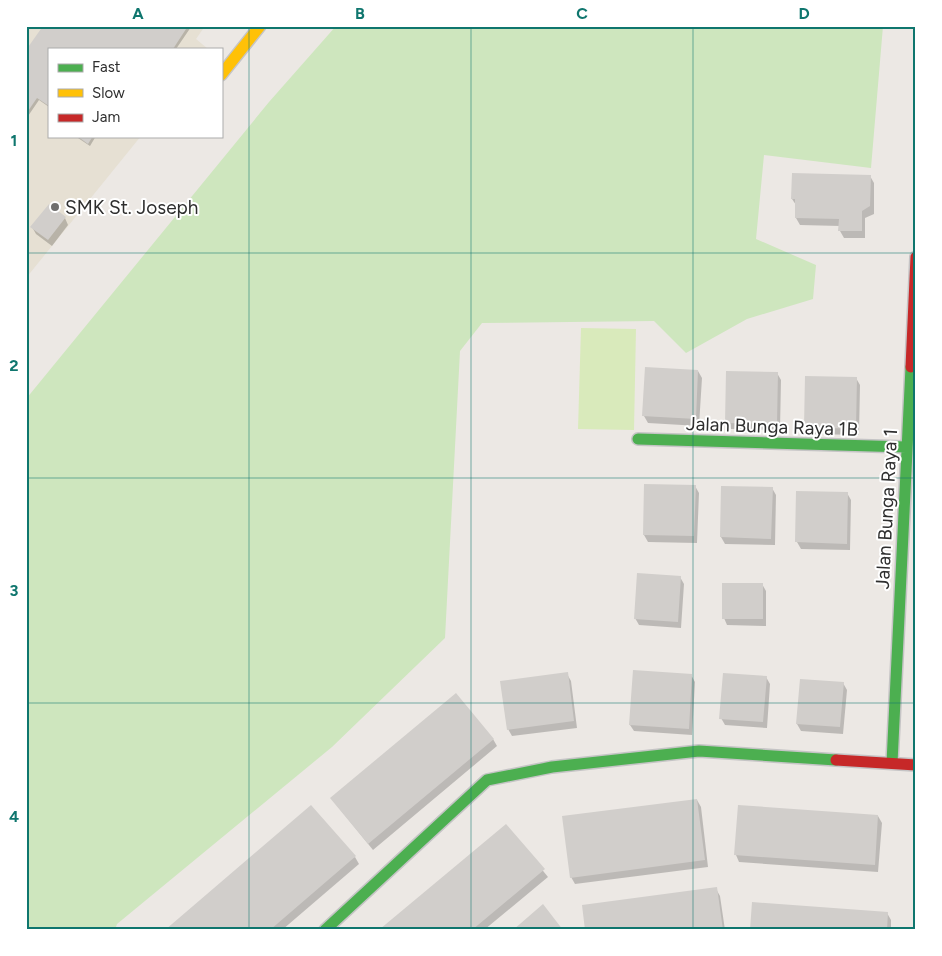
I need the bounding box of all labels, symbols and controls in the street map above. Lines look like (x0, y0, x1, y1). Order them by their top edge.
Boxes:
text: A (132, 4, 144, 23)
text: B (355, 4, 365, 23)
text: C (576, 4, 588, 23)
text: D (798, 4, 810, 23)
legend (48, 48, 222, 138)
text: Fast (92, 58, 121, 76)
text: Slow (92, 84, 125, 102)
text: Jam (92, 108, 120, 126)
text: 1 (11, 131, 17, 150)
place label: SMK St. Joseph (65, 196, 198, 219)
marker: SMK St. Joseph (49, 201, 61, 213)
text: 2 (9, 356, 19, 375)
street label: Jalan Bunga Raya 1B (686, 412, 858, 441)
street label: Jalan Bunga Raya 1 (871, 428, 902, 590)
text: 3 (10, 581, 19, 600)
text: 4 (9, 807, 19, 826)

